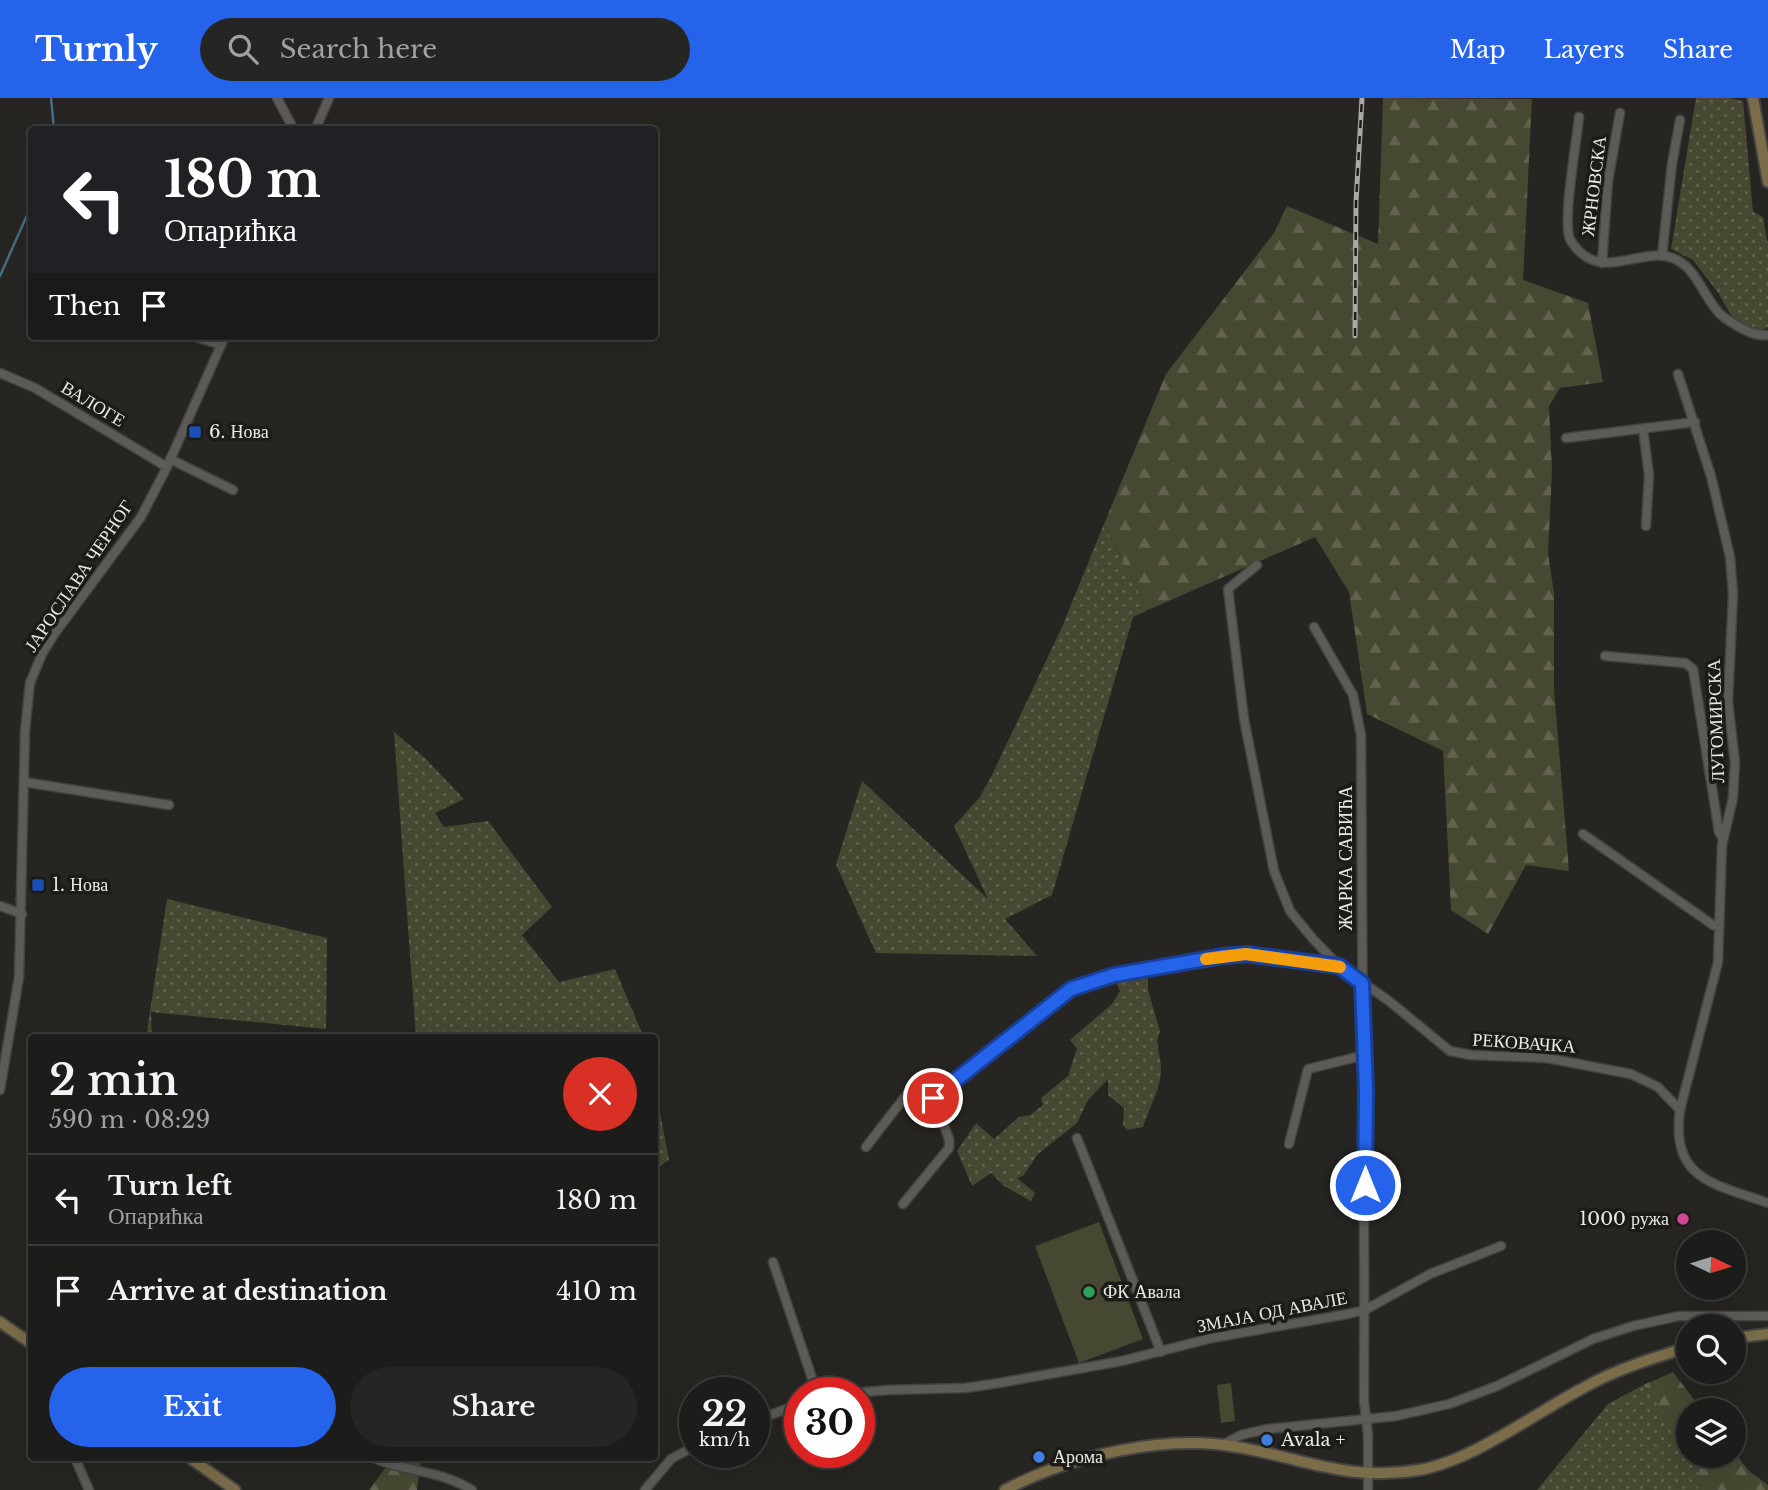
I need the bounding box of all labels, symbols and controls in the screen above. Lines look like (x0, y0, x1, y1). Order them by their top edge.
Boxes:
search box (200, 18, 690, 81)
text: Turnly (35, 29, 158, 70)
icon: search (224, 30, 262, 68)
text: Search here (280, 33, 437, 65)
text: Map (1450, 35, 1506, 64)
text: Layers (1544, 35, 1625, 64)
text: Share (1663, 35, 1733, 64)
street label: ЖРНОВСКА (1577, 134, 1611, 238)
text: 180 m (164, 149, 321, 210)
icon: left (49, 154, 140, 245)
text: Опарићка (164, 210, 297, 250)
icon: arrive (135, 287, 173, 325)
text: Then (49, 290, 121, 322)
street label: ВАЛОГЕ (57, 376, 129, 432)
place label: 6. Нова (209, 421, 269, 443)
marker: 6. Нова (187, 424, 203, 440)
street label: ЈАРОСЛАВА ЧЕРНОГ (20, 496, 138, 656)
street label: ЛУГОМИРСКА (1703, 659, 1729, 783)
street label: ЖАРКА САВИЋА (1335, 786, 1357, 930)
place label: 1. Нова (52, 874, 108, 896)
marker: 1. Нова (30, 877, 46, 893)
street label: РЕКОВАЧКА (1472, 1028, 1576, 1058)
text: 2 min (49, 1054, 178, 1106)
button: close (563, 1057, 637, 1131)
pin (903, 1068, 963, 1128)
icon: arrive (914, 1079, 952, 1117)
text: 590 m · 08:29 (49, 1106, 210, 1134)
position arrow (1328, 1148, 1402, 1222)
text: Turn left (108, 1170, 232, 1202)
icon: left (49, 1181, 87, 1219)
text: 180 m (556, 1184, 637, 1216)
text: Опарићка (108, 1202, 203, 1230)
place label: 1000 ружа (1579, 1208, 1669, 1230)
marker: 1000 ружа (1675, 1211, 1691, 1227)
north arrow (1676, 1230, 1746, 1300)
map controls (1676, 1230, 1746, 1468)
icon: arrive (49, 1272, 87, 1310)
text: Arrive at destination (108, 1275, 388, 1307)
text: 410 m (556, 1275, 637, 1307)
place label: ФК Авала (1103, 1281, 1181, 1303)
marker: ФК Авала (1081, 1284, 1097, 1300)
street label: ЗМАЈА ОД АВАЛЕ (1195, 1287, 1349, 1337)
button: search (1676, 1314, 1746, 1384)
button: Exit (49, 1367, 336, 1447)
button: Share (350, 1367, 637, 1447)
speed limit sign: 30 (784, 1377, 875, 1468)
text: 22 (702, 1392, 747, 1435)
button: layers (1676, 1398, 1746, 1468)
text: km/h (699, 1429, 750, 1451)
place label: Avala + (1280, 1429, 1345, 1451)
marker: Avala + (1259, 1432, 1275, 1448)
place label: Арома (1053, 1446, 1103, 1468)
marker: Арома (1031, 1449, 1047, 1465)

